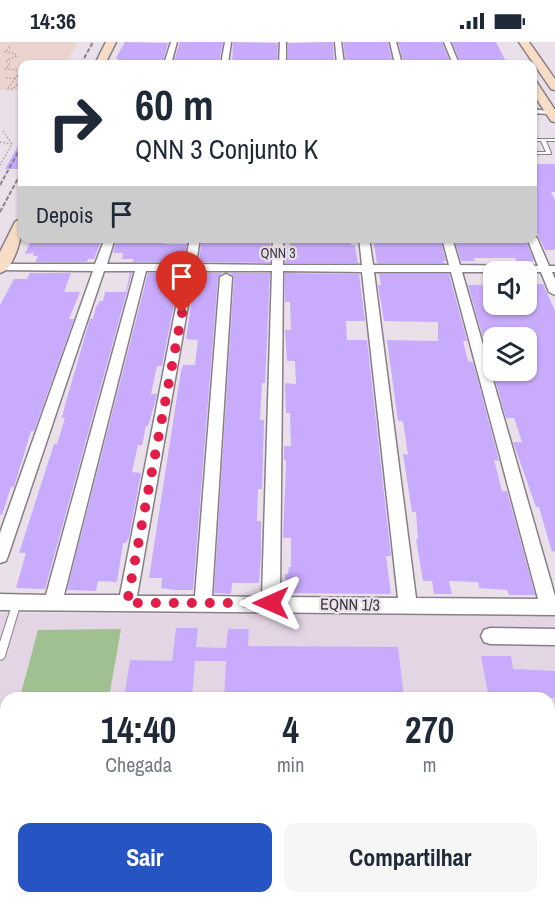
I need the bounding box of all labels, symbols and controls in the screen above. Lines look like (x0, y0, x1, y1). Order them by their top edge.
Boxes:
text: 14:36 (30, 6, 76, 36)
text: 60 m (135, 77, 214, 133)
icon: right (36, 84, 114, 162)
text: QNN 3 Conjunto K (135, 131, 318, 167)
icon: arrive (105, 198, 138, 231)
text: Depois (36, 200, 93, 230)
street label: QNN 3 (260, 244, 296, 262)
pin (156, 251, 207, 313)
icon: arrive (165, 260, 198, 293)
map controls (483, 261, 537, 381)
button: sound (483, 261, 537, 315)
button: layers (483, 327, 537, 381)
position arrow (239, 571, 303, 635)
street label: EQNN 1/3 (320, 592, 380, 616)
text: 14:40 (101, 706, 176, 754)
text: 4 (282, 706, 299, 754)
text: 270 (405, 706, 454, 754)
text: Chegada (105, 751, 172, 778)
text: min (277, 751, 304, 778)
text: m (423, 751, 436, 778)
button: Sair (18, 823, 272, 892)
button: Compartilhar (284, 823, 537, 892)

